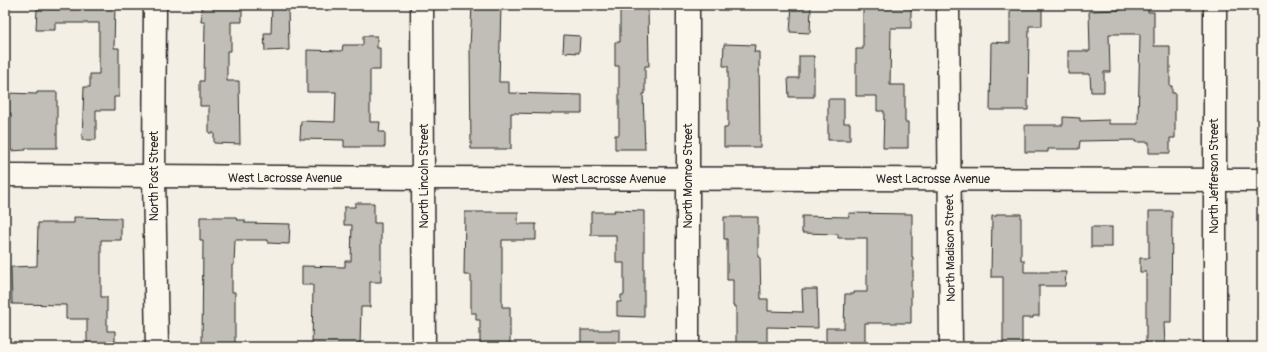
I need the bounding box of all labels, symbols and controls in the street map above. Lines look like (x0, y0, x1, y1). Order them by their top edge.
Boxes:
street label: North Jefferson Street (1207, 118, 1222, 234)
street label: North Lincoln Street (417, 123, 432, 228)
street label: North Monroe Street (681, 123, 696, 229)
street label: North Post Street (147, 131, 162, 221)
street label: West Lacrosse Avenue (228, 171, 342, 186)
street label: West Lacrosse Avenue (552, 172, 666, 187)
street label: West Lacrosse Avenue (876, 172, 990, 187)
street label: North Madison Street (942, 194, 959, 302)

